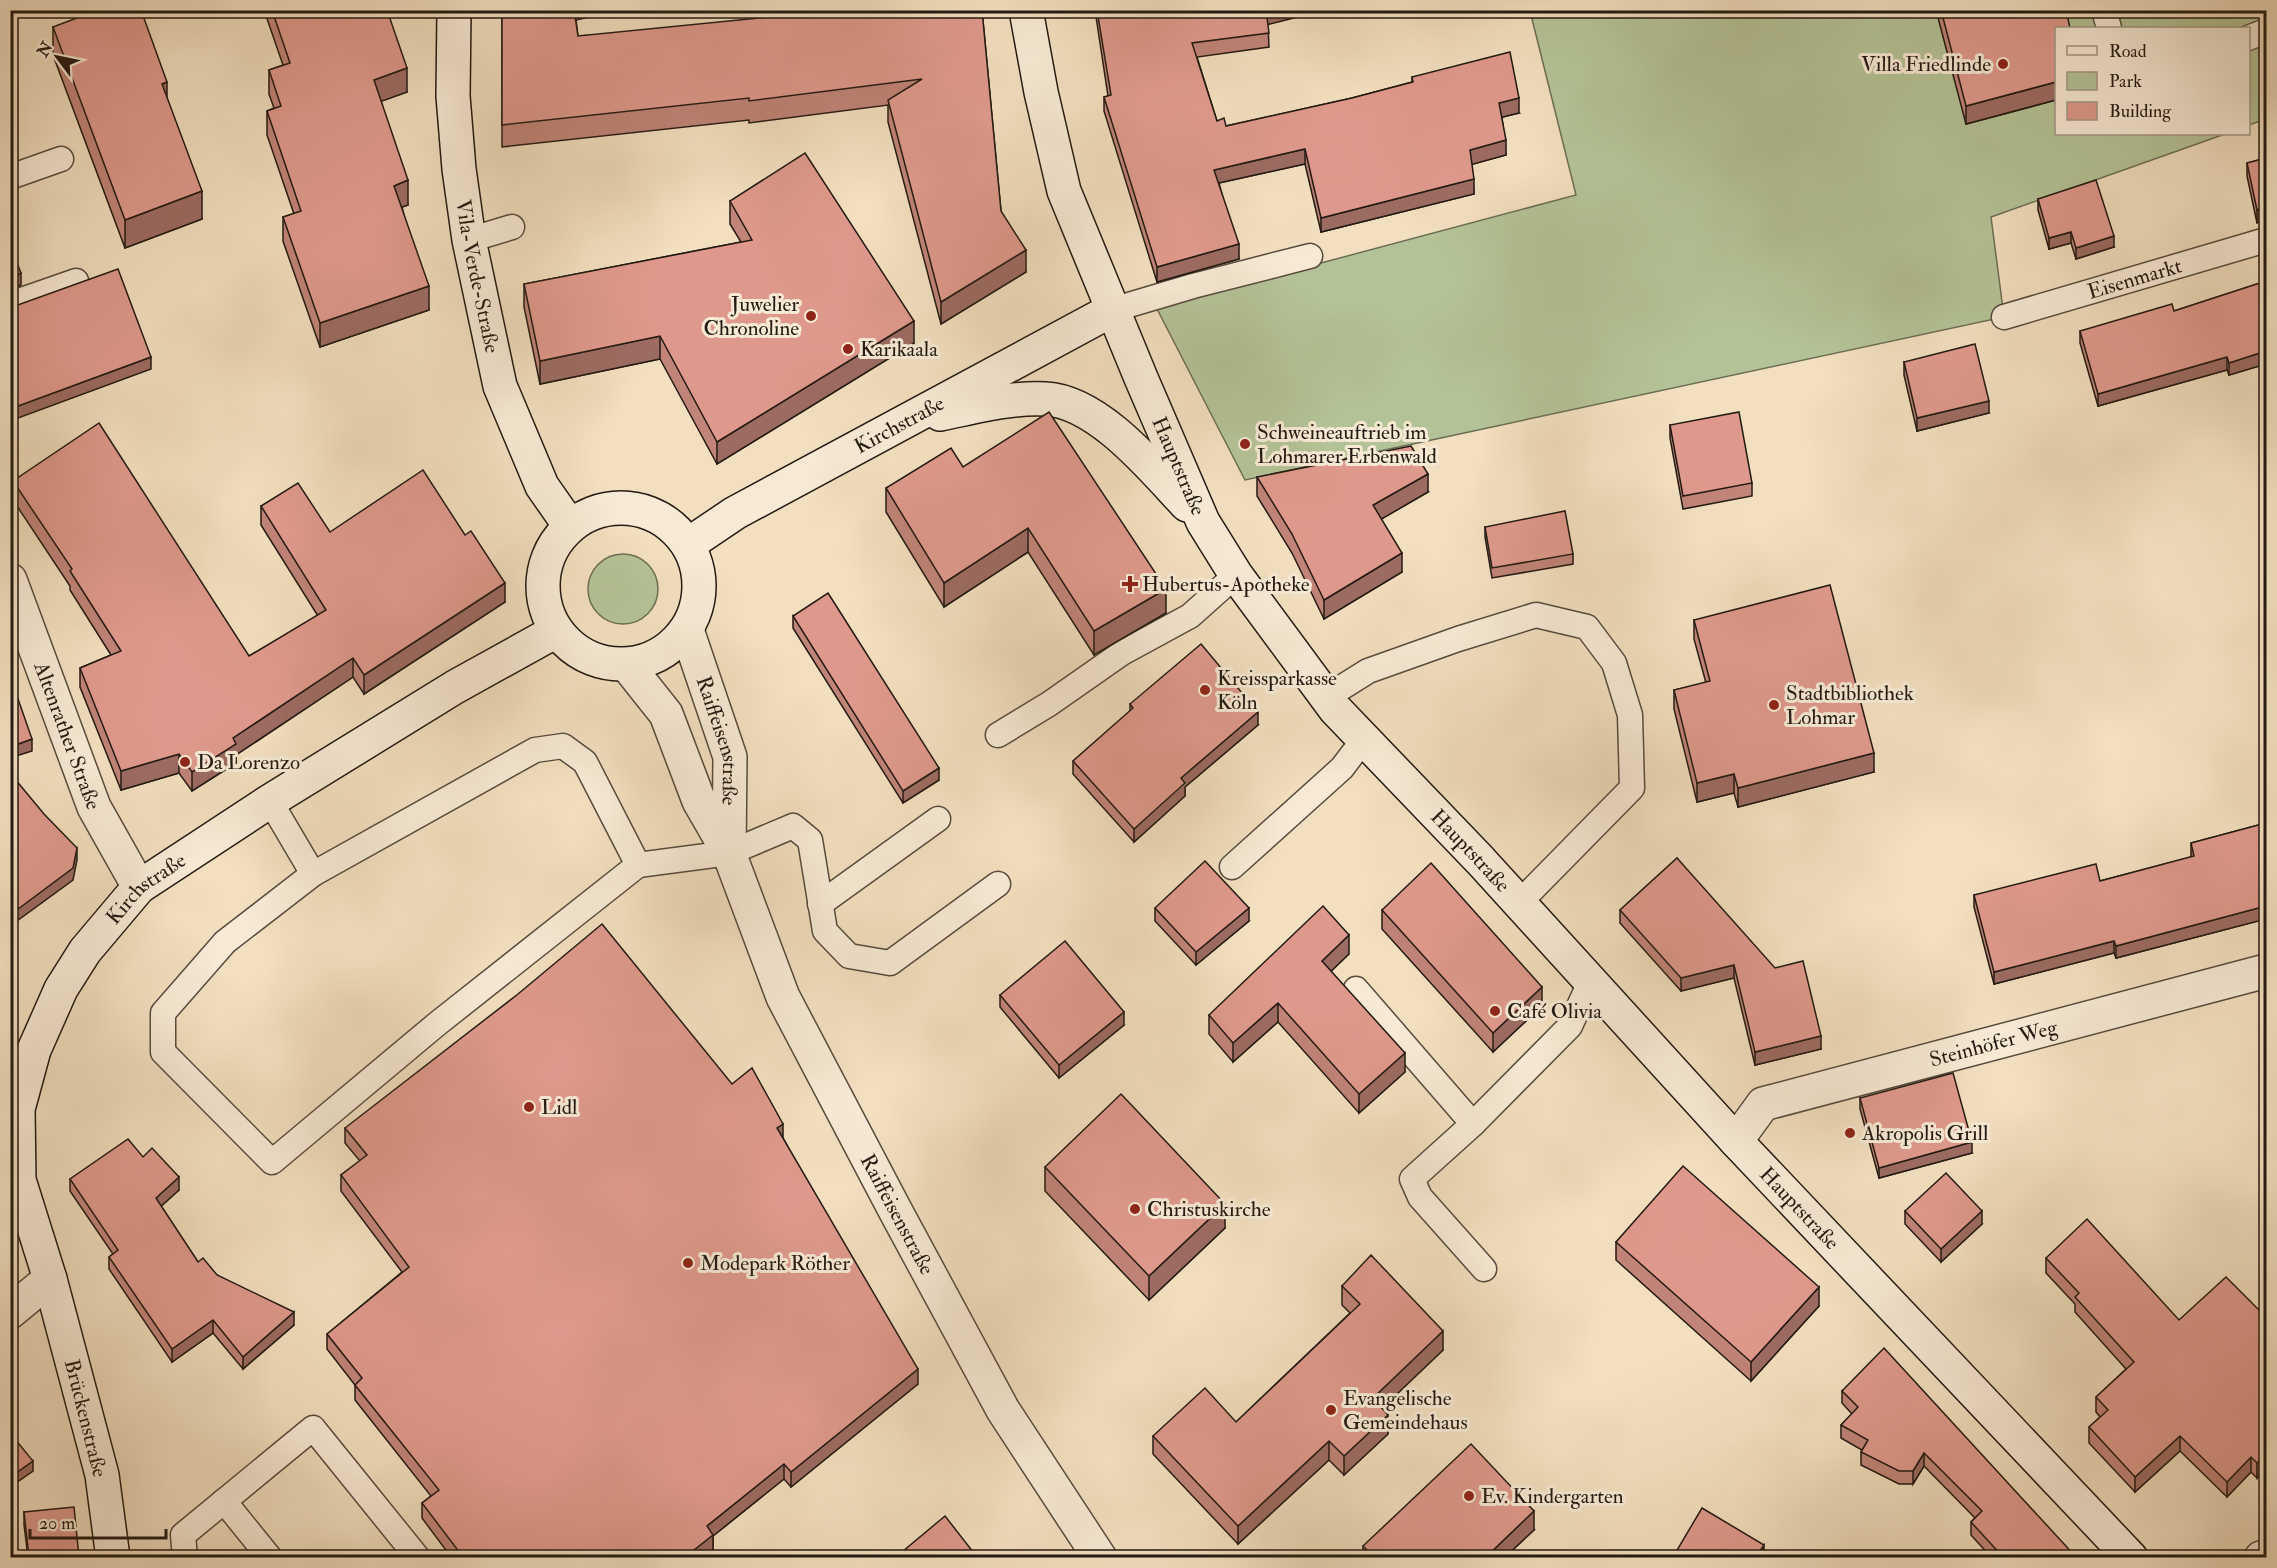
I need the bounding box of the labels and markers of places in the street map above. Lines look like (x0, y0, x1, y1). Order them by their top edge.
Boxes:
place label: Villa Friedlinde (1861, 51, 1991, 78)
marker: Villa Friedlinde (1996, 57, 2010, 71)
place label: Juwelier Chronoline (703, 291, 799, 342)
marker: Juwelier Chronoline (804, 309, 818, 323)
place label: Karikaala (860, 336, 938, 363)
marker: Karikaala (841, 342, 855, 356)
place label: Schweineauftrieb im Lohmarer Erbenwald (1257, 419, 1437, 470)
marker: Schweineauftrieb im Lohmarer Erbenwald (1238, 437, 1252, 451)
place label: Hubertus-Apotheke (1142, 571, 1310, 598)
marker: Hubertus-Apotheke (1123, 577, 1137, 591)
place label: Kreissparkasse Köln (1217, 665, 1337, 716)
place label: Stadtbibliothek Lohmar (1786, 680, 1914, 731)
marker: Kreissparkasse Köln (1198, 683, 1212, 697)
marker: Stadtbibliothek Lohmar (1767, 698, 1781, 712)
place label: Da Lorenzo (197, 749, 300, 776)
marker: Da Lorenzo (178, 755, 192, 769)
place label: Café Olivia (1507, 998, 1602, 1025)
marker: Café Olivia (1488, 1004, 1502, 1018)
place label: Lidl (541, 1094, 578, 1121)
marker: Lidl (522, 1100, 536, 1114)
place label: Akropolis Grill (1861, 1120, 1989, 1147)
marker: Akropolis Grill (1843, 1126, 1857, 1140)
place label: Christuskirche (1147, 1196, 1271, 1223)
marker: Christuskirche (1128, 1202, 1142, 1216)
place label: Modepark Röther (700, 1250, 850, 1277)
marker: Modepark Röther (681, 1256, 695, 1270)
place label: Evangelische Gemeindehaus (1343, 1385, 1468, 1436)
marker: Evangelische Gemeindehaus (1324, 1403, 1338, 1417)
place label: Ev. Kindergarten (1481, 1483, 1624, 1510)
marker: Ev. Kindergarten (1462, 1489, 1476, 1503)

